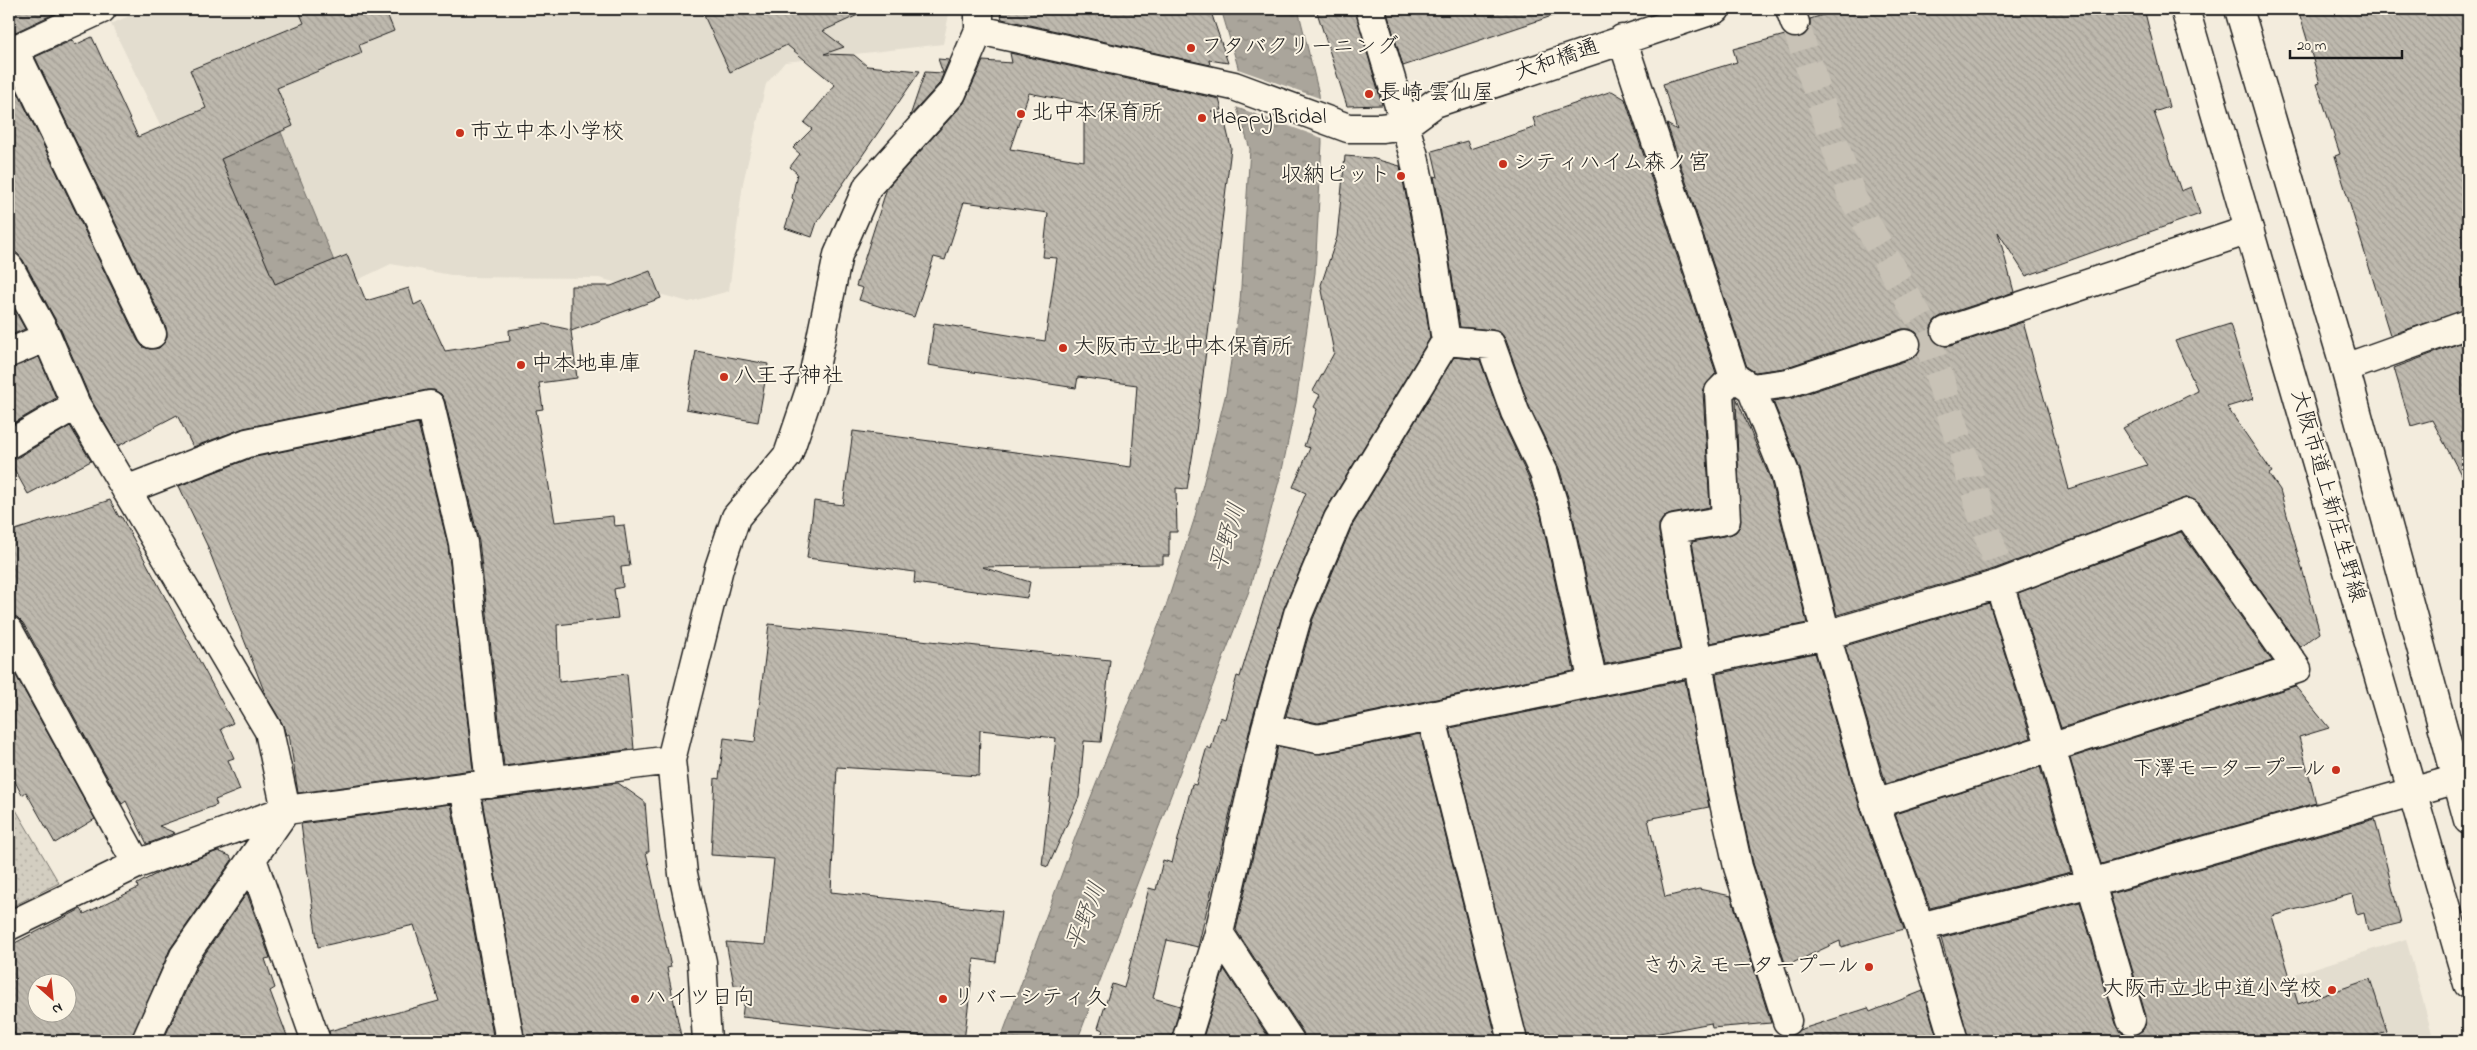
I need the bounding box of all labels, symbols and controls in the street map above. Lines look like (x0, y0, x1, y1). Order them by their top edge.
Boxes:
scale bar (2290, 28, 2402, 60)
place label: フタバクリーニング (1201, 32, 1399, 64)
street label: 大和橋通 (1510, 32, 1604, 90)
text: 20 m (2297, 35, 2327, 57)
marker: フタバクリーニング (1185, 42, 1197, 54)
place label: 長崎 雲仙屋 (1379, 78, 1495, 110)
marker: 長崎 雲仙屋 (1363, 88, 1375, 100)
place label: 北中本保育所 (1031, 98, 1163, 130)
place label: HappyBridal (1212, 102, 1326, 135)
marker: 北中本保育所 (1015, 108, 1027, 120)
marker: HappyBridal (1196, 112, 1208, 124)
place label: 市立中本小学校 (470, 117, 624, 149)
marker: 市立中本小学校 (454, 127, 466, 139)
place label: シティハイム森ノ宮 (1513, 148, 1710, 180)
marker: シティハイム森ノ宮 (1497, 158, 1509, 170)
place label: 収納ピット (1281, 160, 1391, 192)
marker: 収納ピット (1395, 170, 1407, 182)
place label: 大阪市立北中本保育所 (1073, 332, 1293, 364)
marker: 大阪市立北中本保育所 (1057, 342, 1069, 354)
place label: 中本地車庫 (531, 349, 641, 381)
marker: 中本地車庫 (515, 359, 527, 371)
place label: 八王子神社 (734, 361, 844, 393)
marker: 八王子神社 (718, 371, 730, 383)
street label: 大阪市道上新庄生野線 (2281, 386, 2373, 606)
water label: 平野川 (1202, 498, 1256, 578)
place label: 下澤モータープール (2132, 754, 2326, 786)
marker: 下澤モータープール (2330, 764, 2342, 776)
water label: 平野川 (1058, 877, 1116, 957)
place label: さかえモータープール (1643, 951, 1859, 983)
marker: さかえモータープール (1863, 961, 1875, 973)
north arrow (28, 972, 78, 1022)
place label: 大阪市立北中道小学校 (2102, 974, 2322, 1006)
place label: ハイツ日向 (645, 983, 755, 1015)
place label: リバーシティ久 (953, 983, 1107, 1015)
marker: 大阪市立北中道小学校 (2326, 984, 2338, 996)
marker: ハイツ日向 (629, 993, 641, 1005)
marker: リバーシティ久 (937, 993, 949, 1005)
text: N (48, 997, 66, 1020)

